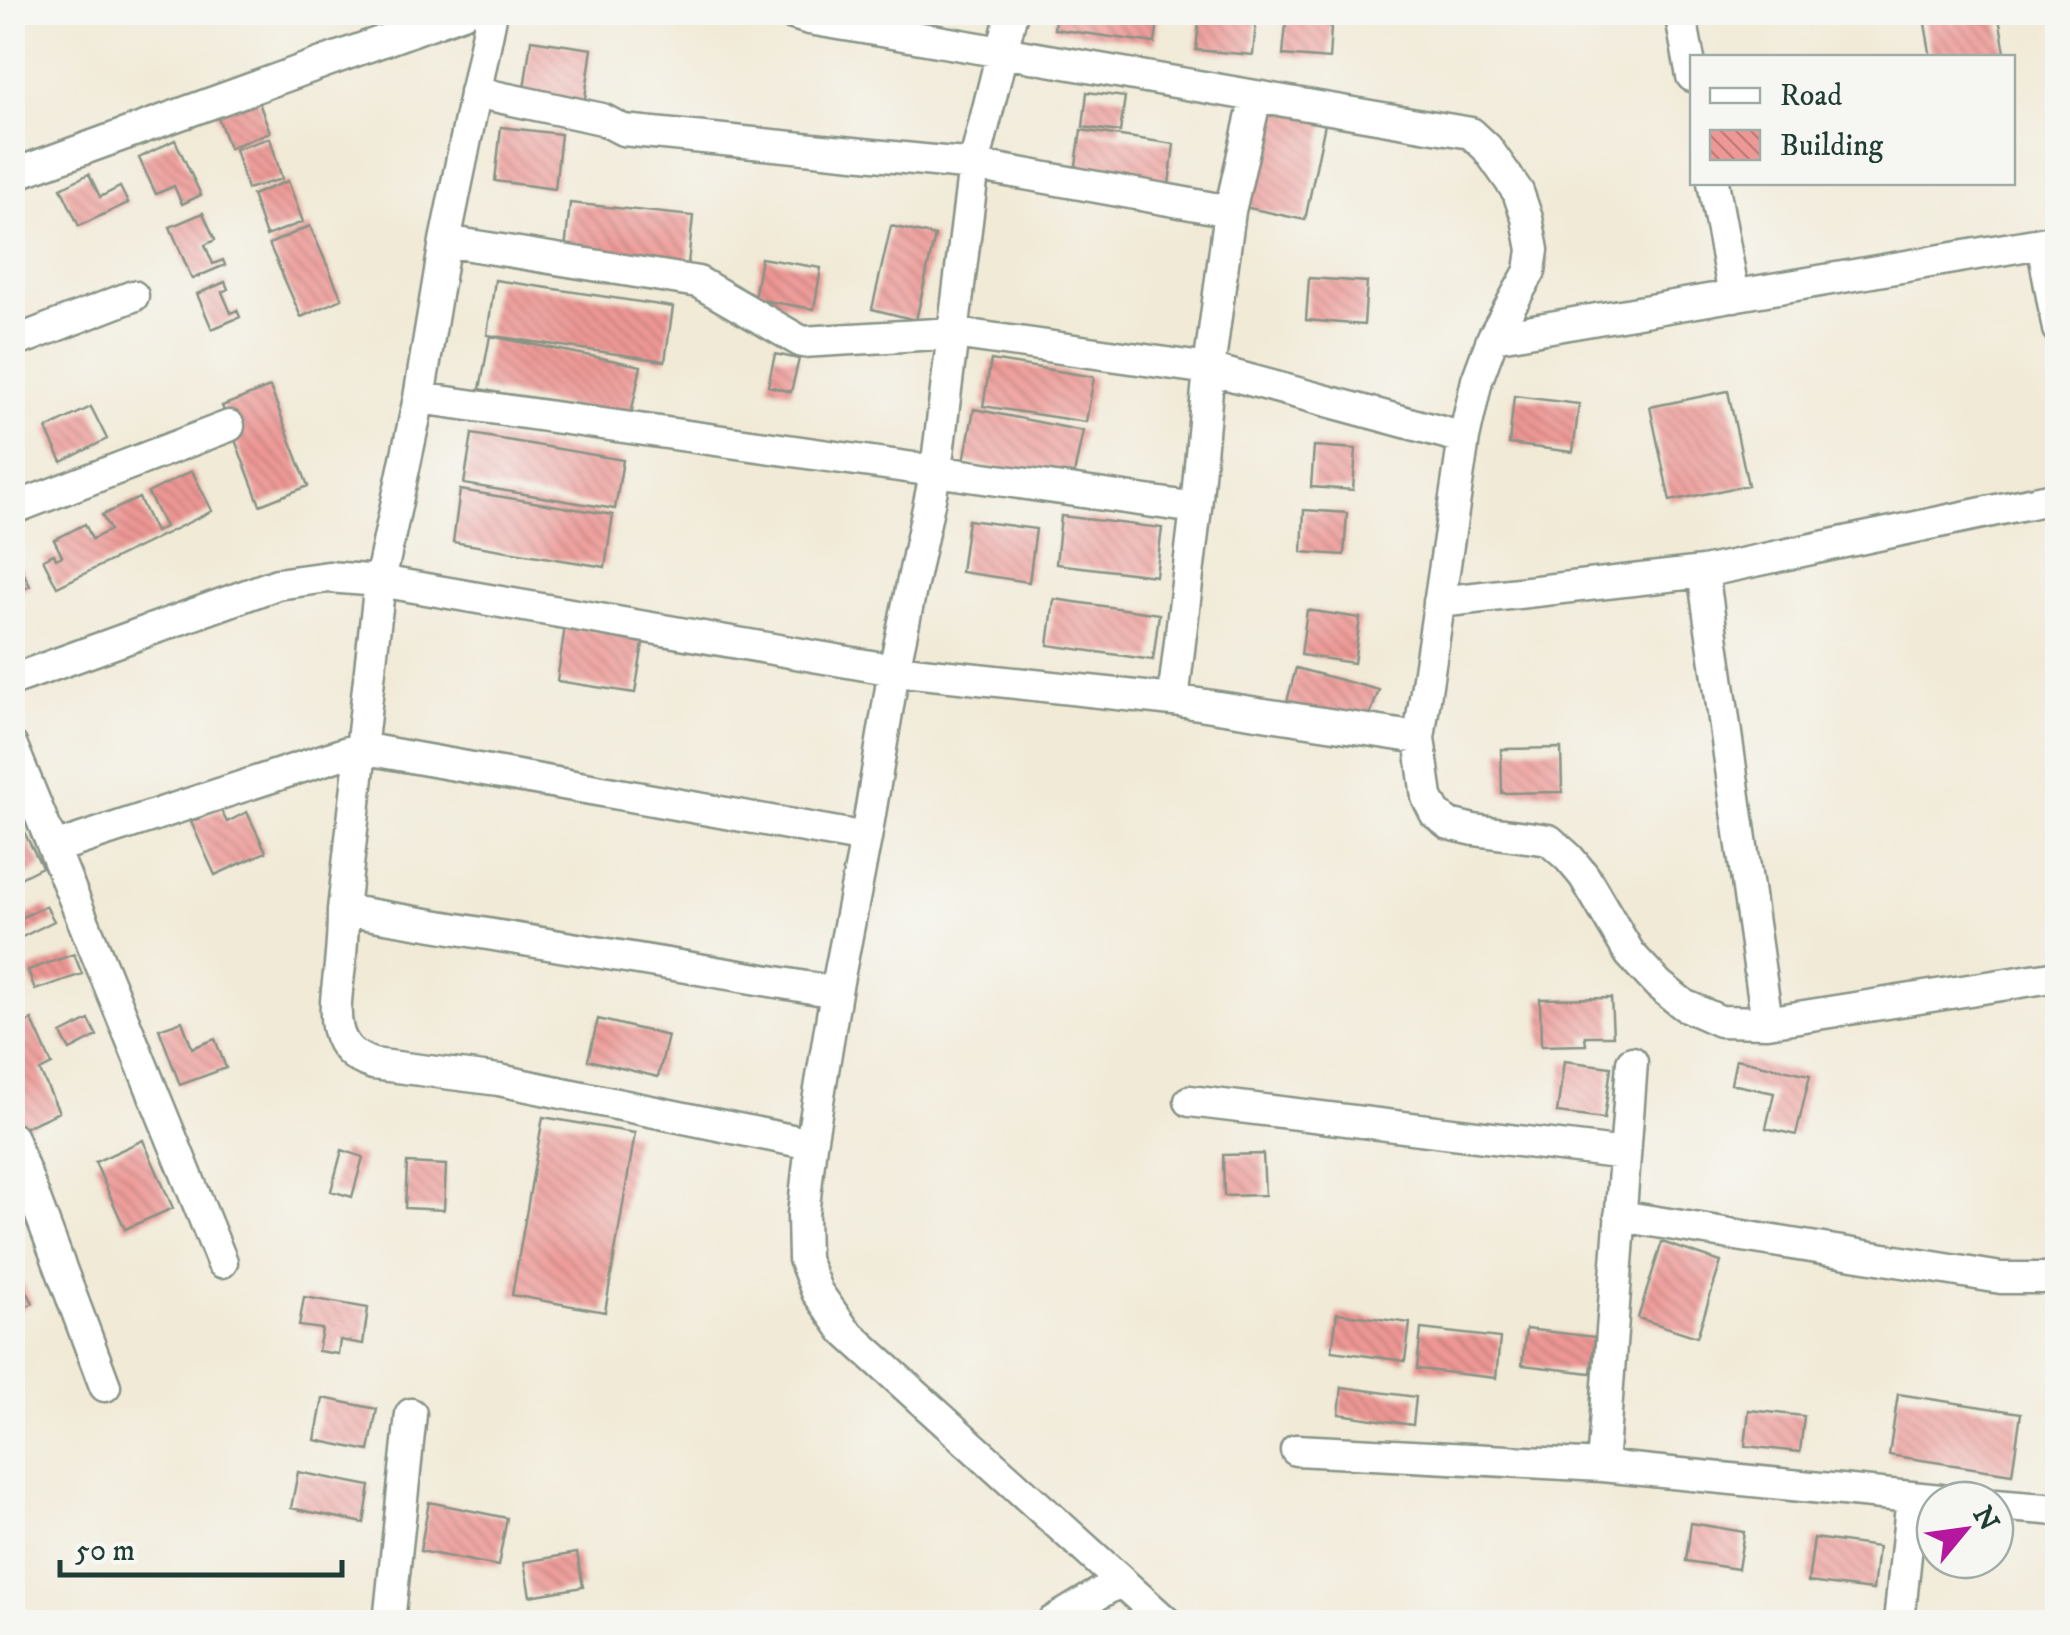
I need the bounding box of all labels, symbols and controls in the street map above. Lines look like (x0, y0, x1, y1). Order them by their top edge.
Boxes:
legend (1690, 55, 2015, 185)
text: Road (1780, 78, 1842, 115)
text: Building (1780, 128, 1884, 165)
north arrow (1915, 1480, 2015, 1580)
text: N (1965, 1500, 2006, 1537)
scale bar (60, 1515, 342, 1577)
text: 50 m (75, 1533, 135, 1570)

